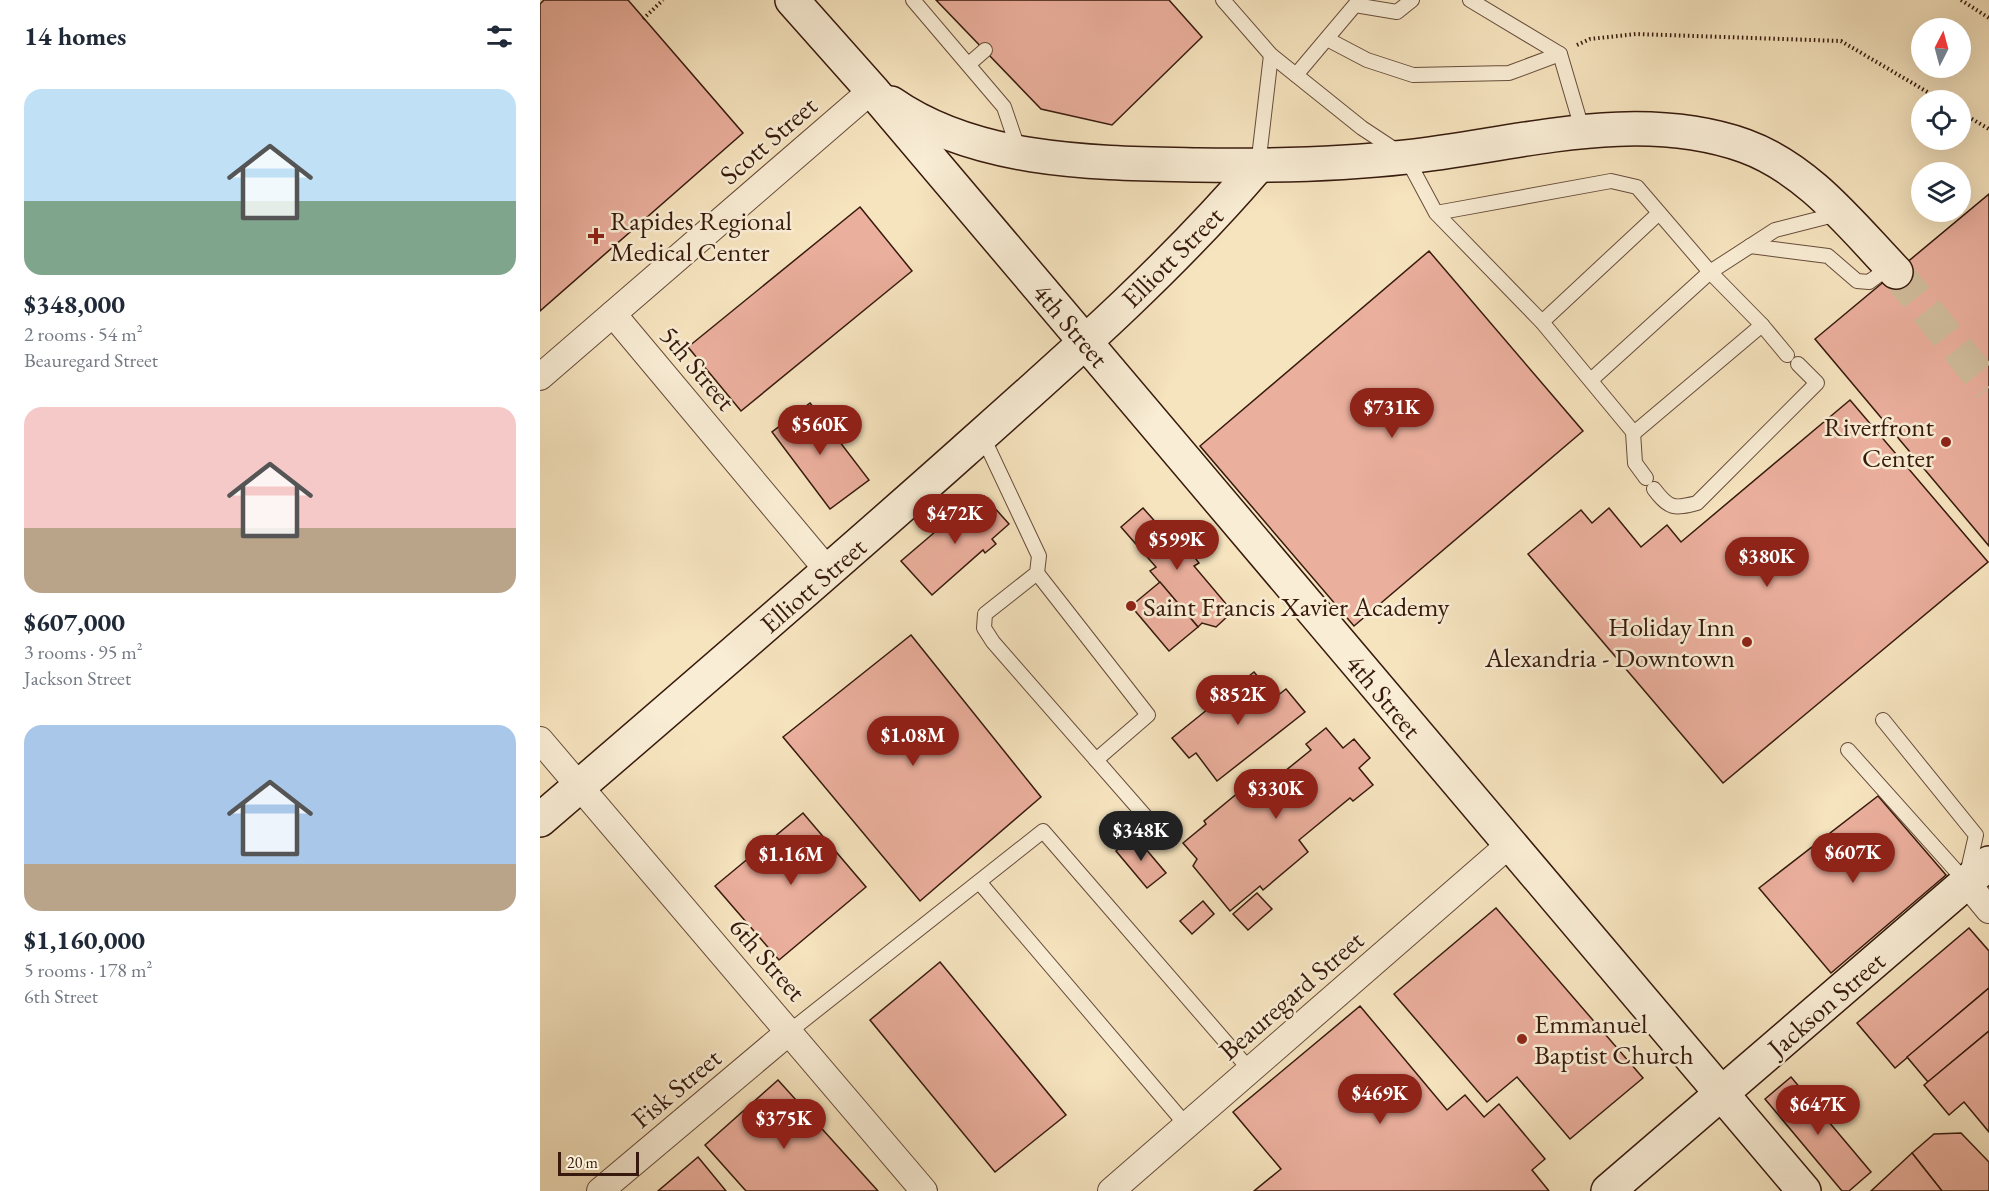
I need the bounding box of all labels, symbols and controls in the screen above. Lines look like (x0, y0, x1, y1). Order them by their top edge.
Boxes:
north arrow (1911, 18, 1971, 78)
map controls (1911, 18, 1971, 222)
text: 14 homes (24, 19, 126, 53)
icon: filters (483, 20, 516, 53)
street label: Scott Street (712, 88, 824, 192)
button: locate (1911, 90, 1971, 150)
icon: home (216, 128, 324, 236)
button: layers (1911, 162, 1971, 222)
street label: Elliott Street (1114, 198, 1231, 315)
place label: Rapides Regional Medical Center (610, 203, 792, 269)
marker: Rapides Regional Medical Center (587, 227, 605, 245)
street label: 4th Street (1025, 275, 1117, 375)
text: $348,000 (24, 287, 125, 321)
street label: 5th Street (652, 318, 744, 418)
text: 2 rooms · 54 m² (24, 321, 143, 347)
text: Beauregard Street (24, 347, 158, 373)
pin: $731K (1350, 388, 1434, 439)
text: $731K (1364, 394, 1420, 420)
pin: $560K (778, 405, 862, 456)
place label: Riverfront Center (1824, 409, 1935, 475)
text: $560K (792, 411, 848, 437)
marker: Riverfront Center (1939, 435, 1953, 449)
icon: home (216, 446, 324, 554)
pin: $472K (913, 494, 997, 545)
text: $472K (927, 500, 983, 526)
pin: $599K (1135, 520, 1219, 571)
text: $599K (1149, 526, 1205, 552)
street label: Elliott Street (753, 529, 874, 641)
pin: $380K (1725, 537, 1809, 588)
text: $380K (1739, 543, 1795, 569)
place label: Saint Francis Xavier Academy (1143, 589, 1450, 624)
marker: Saint Francis Xavier Academy (1124, 599, 1138, 613)
text: $607,000 (24, 605, 125, 639)
place label: Holiday Inn Alexandria - Downtown (1484, 609, 1735, 675)
marker: Holiday Inn Alexandria - Downtown (1740, 635, 1754, 649)
text: 3 rooms · 95 m² (24, 639, 143, 665)
street label: 4th Street (1338, 646, 1430, 746)
text: Jackson Street (24, 665, 131, 691)
pin: $852K (1196, 675, 1280, 726)
text: $852K (1210, 681, 1266, 707)
pin: $1.08M (864, 716, 962, 767)
text: $1.08M (881, 722, 945, 748)
icon: home (216, 764, 324, 872)
pin: $330K (1234, 769, 1318, 820)
text: $330K (1248, 775, 1304, 801)
pin: $348K (1099, 811, 1183, 862)
text: $348K (1113, 817, 1169, 843)
pin: $607K (1811, 833, 1895, 884)
pin: $1.16M (742, 835, 840, 886)
text: $607K (1825, 839, 1881, 865)
text: $1.16M (759, 841, 823, 867)
street label: 6th Street (722, 910, 814, 1009)
street label: Beauregard Street (1211, 922, 1371, 1068)
text: $1,160,000 (24, 923, 145, 957)
street label: Jackson Street (1758, 943, 1892, 1066)
text: 5 rooms · 178 m² (24, 957, 152, 983)
text: 6th Street (24, 983, 98, 1009)
place label: Emmanuel Baptist Church (1534, 1006, 1694, 1072)
marker: Emmanuel Baptist Church (1515, 1032, 1529, 1046)
street label: Fisk Street (624, 1040, 728, 1136)
pin: $469K (1338, 1074, 1422, 1125)
text: $469K (1352, 1080, 1408, 1106)
pin: $647K (1776, 1085, 1860, 1136)
text: $647K (1790, 1091, 1846, 1117)
pin: $375K (742, 1099, 826, 1150)
text: $375K (756, 1105, 812, 1131)
scale bar (558, 1149, 639, 1176)
text: 20 m (567, 1152, 598, 1173)

